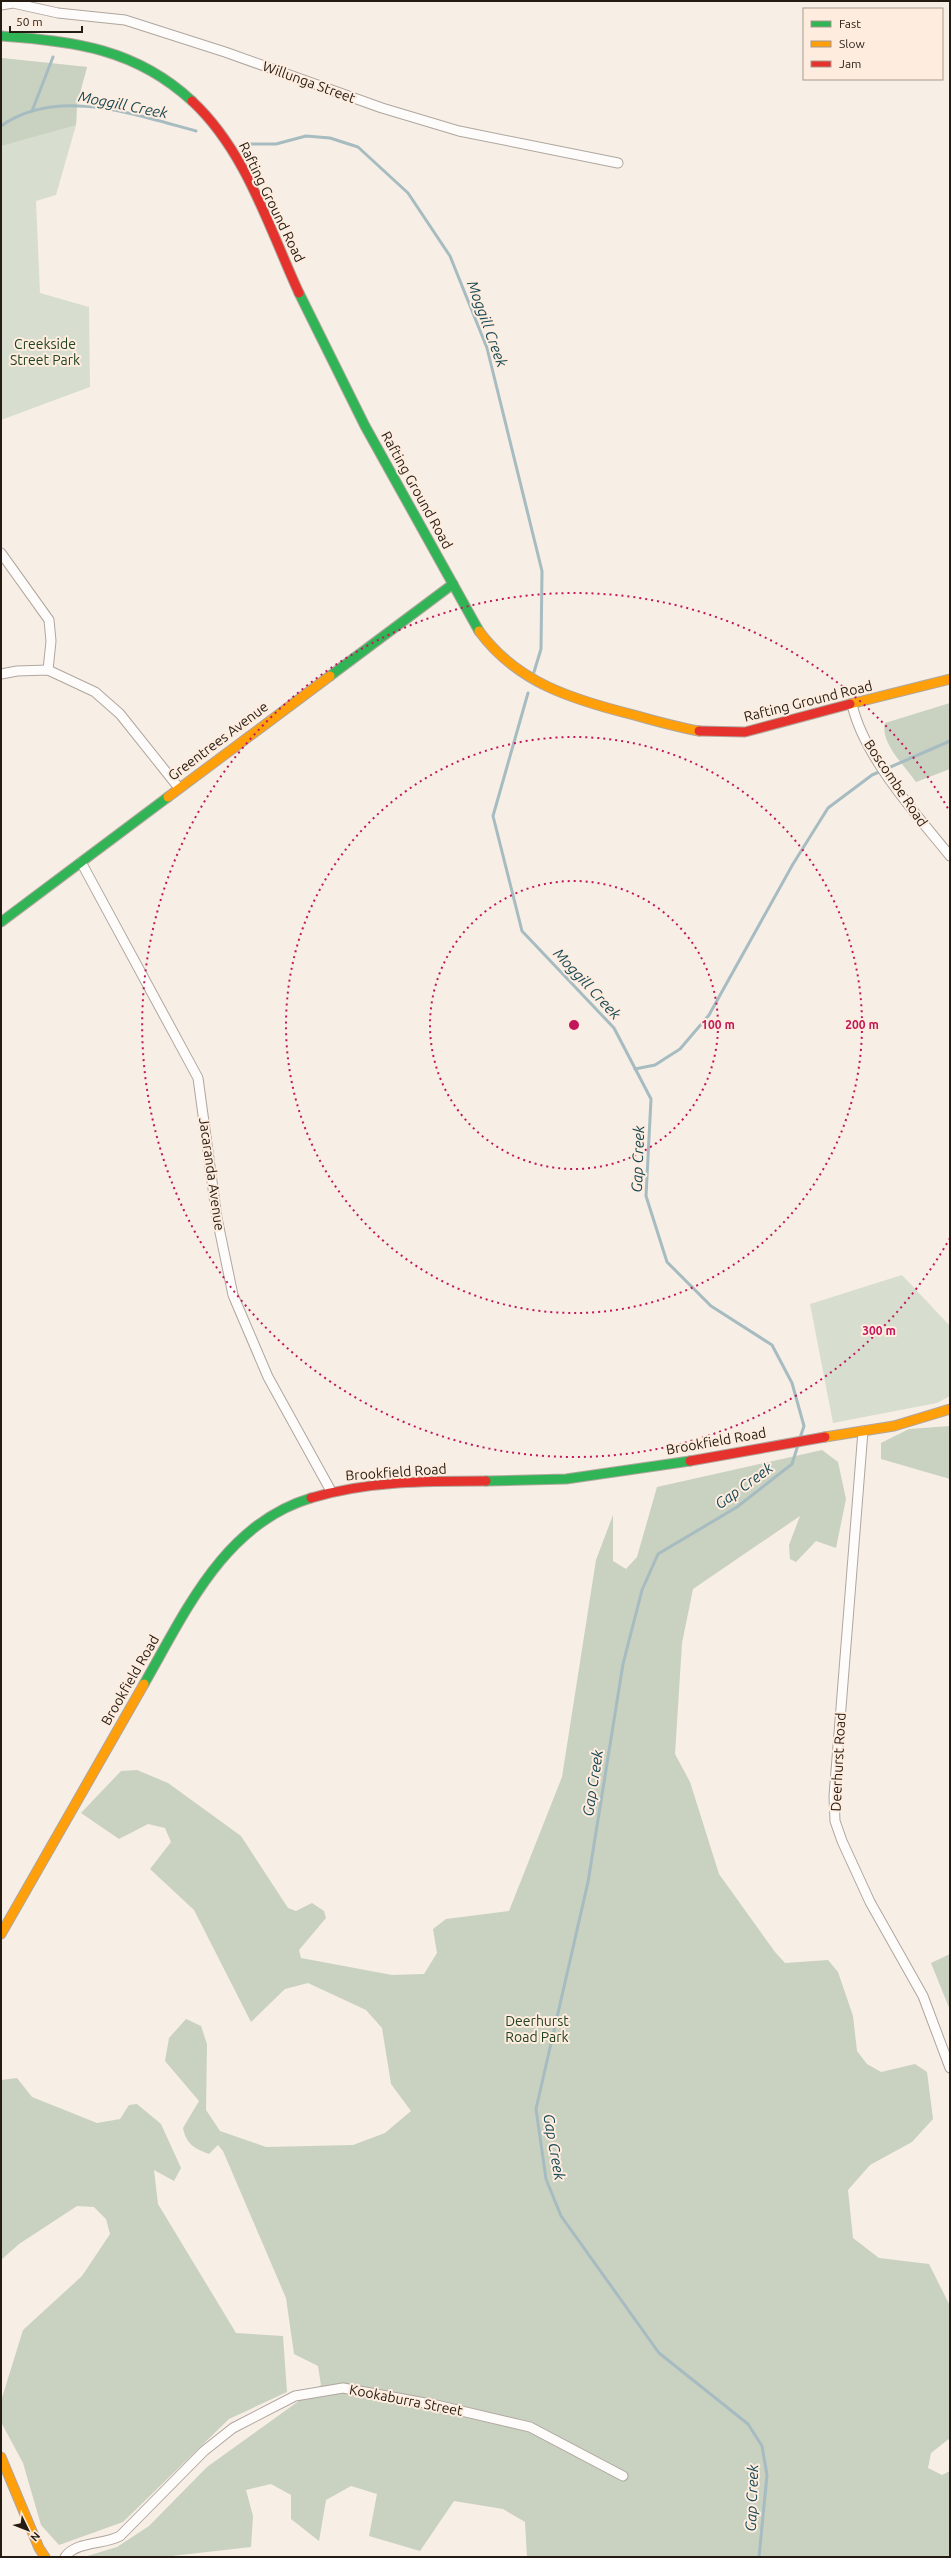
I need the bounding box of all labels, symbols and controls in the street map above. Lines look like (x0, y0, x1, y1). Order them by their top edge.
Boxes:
scale bar (10, 8, 82, 34)
legend (803, 8, 943, 80)
text: 50 m (16, 15, 43, 28)
text: Fast (839, 17, 861, 30)
text: Slow (839, 37, 865, 50)
text: Jam (839, 57, 861, 70)
street label: Willunga Street (260, 58, 358, 106)
water label: Moggill Creek (77, 88, 169, 122)
street label: Rafting Ground Road (236, 139, 308, 265)
water label: Moggill Creek (464, 278, 511, 370)
park label: Creekside Street Park (10, 336, 80, 368)
street label: Rafting Ground Road (378, 428, 456, 552)
street label: Rafting Ground Road (742, 677, 874, 725)
street label: Greentrees Avenue (165, 698, 271, 784)
street label: Boscombe Road (861, 737, 931, 829)
water label: Moggill Creek (550, 945, 625, 1023)
centre of rings (567, 1018, 581, 1032)
text: 100 m (701, 1018, 735, 1031)
text: 200 m (845, 1018, 879, 1031)
street label: Jacaranda Avenue (196, 1116, 228, 1232)
water label: Gap Creek (628, 1125, 647, 1193)
text: 300 m (862, 1324, 896, 1337)
street label: Brookfield Road (665, 1424, 767, 1458)
water label: Gap Creek (711, 1459, 776, 1512)
street label: Brookfield Road (345, 1460, 447, 1484)
street label: Brookfield Road (98, 1632, 162, 1728)
street label: Deerhurst Road (827, 1712, 849, 1812)
water label: Gap Creek (579, 1748, 606, 1818)
park label: Deerhurst Road Park (505, 2013, 569, 2045)
water label: Gap Creek (540, 2112, 569, 2182)
street label: Kookaburra Street (348, 2381, 465, 2419)
water label: Gap Creek (742, 2464, 761, 2532)
north arrow (8, 2510, 48, 2550)
text: N (28, 2530, 43, 2544)

